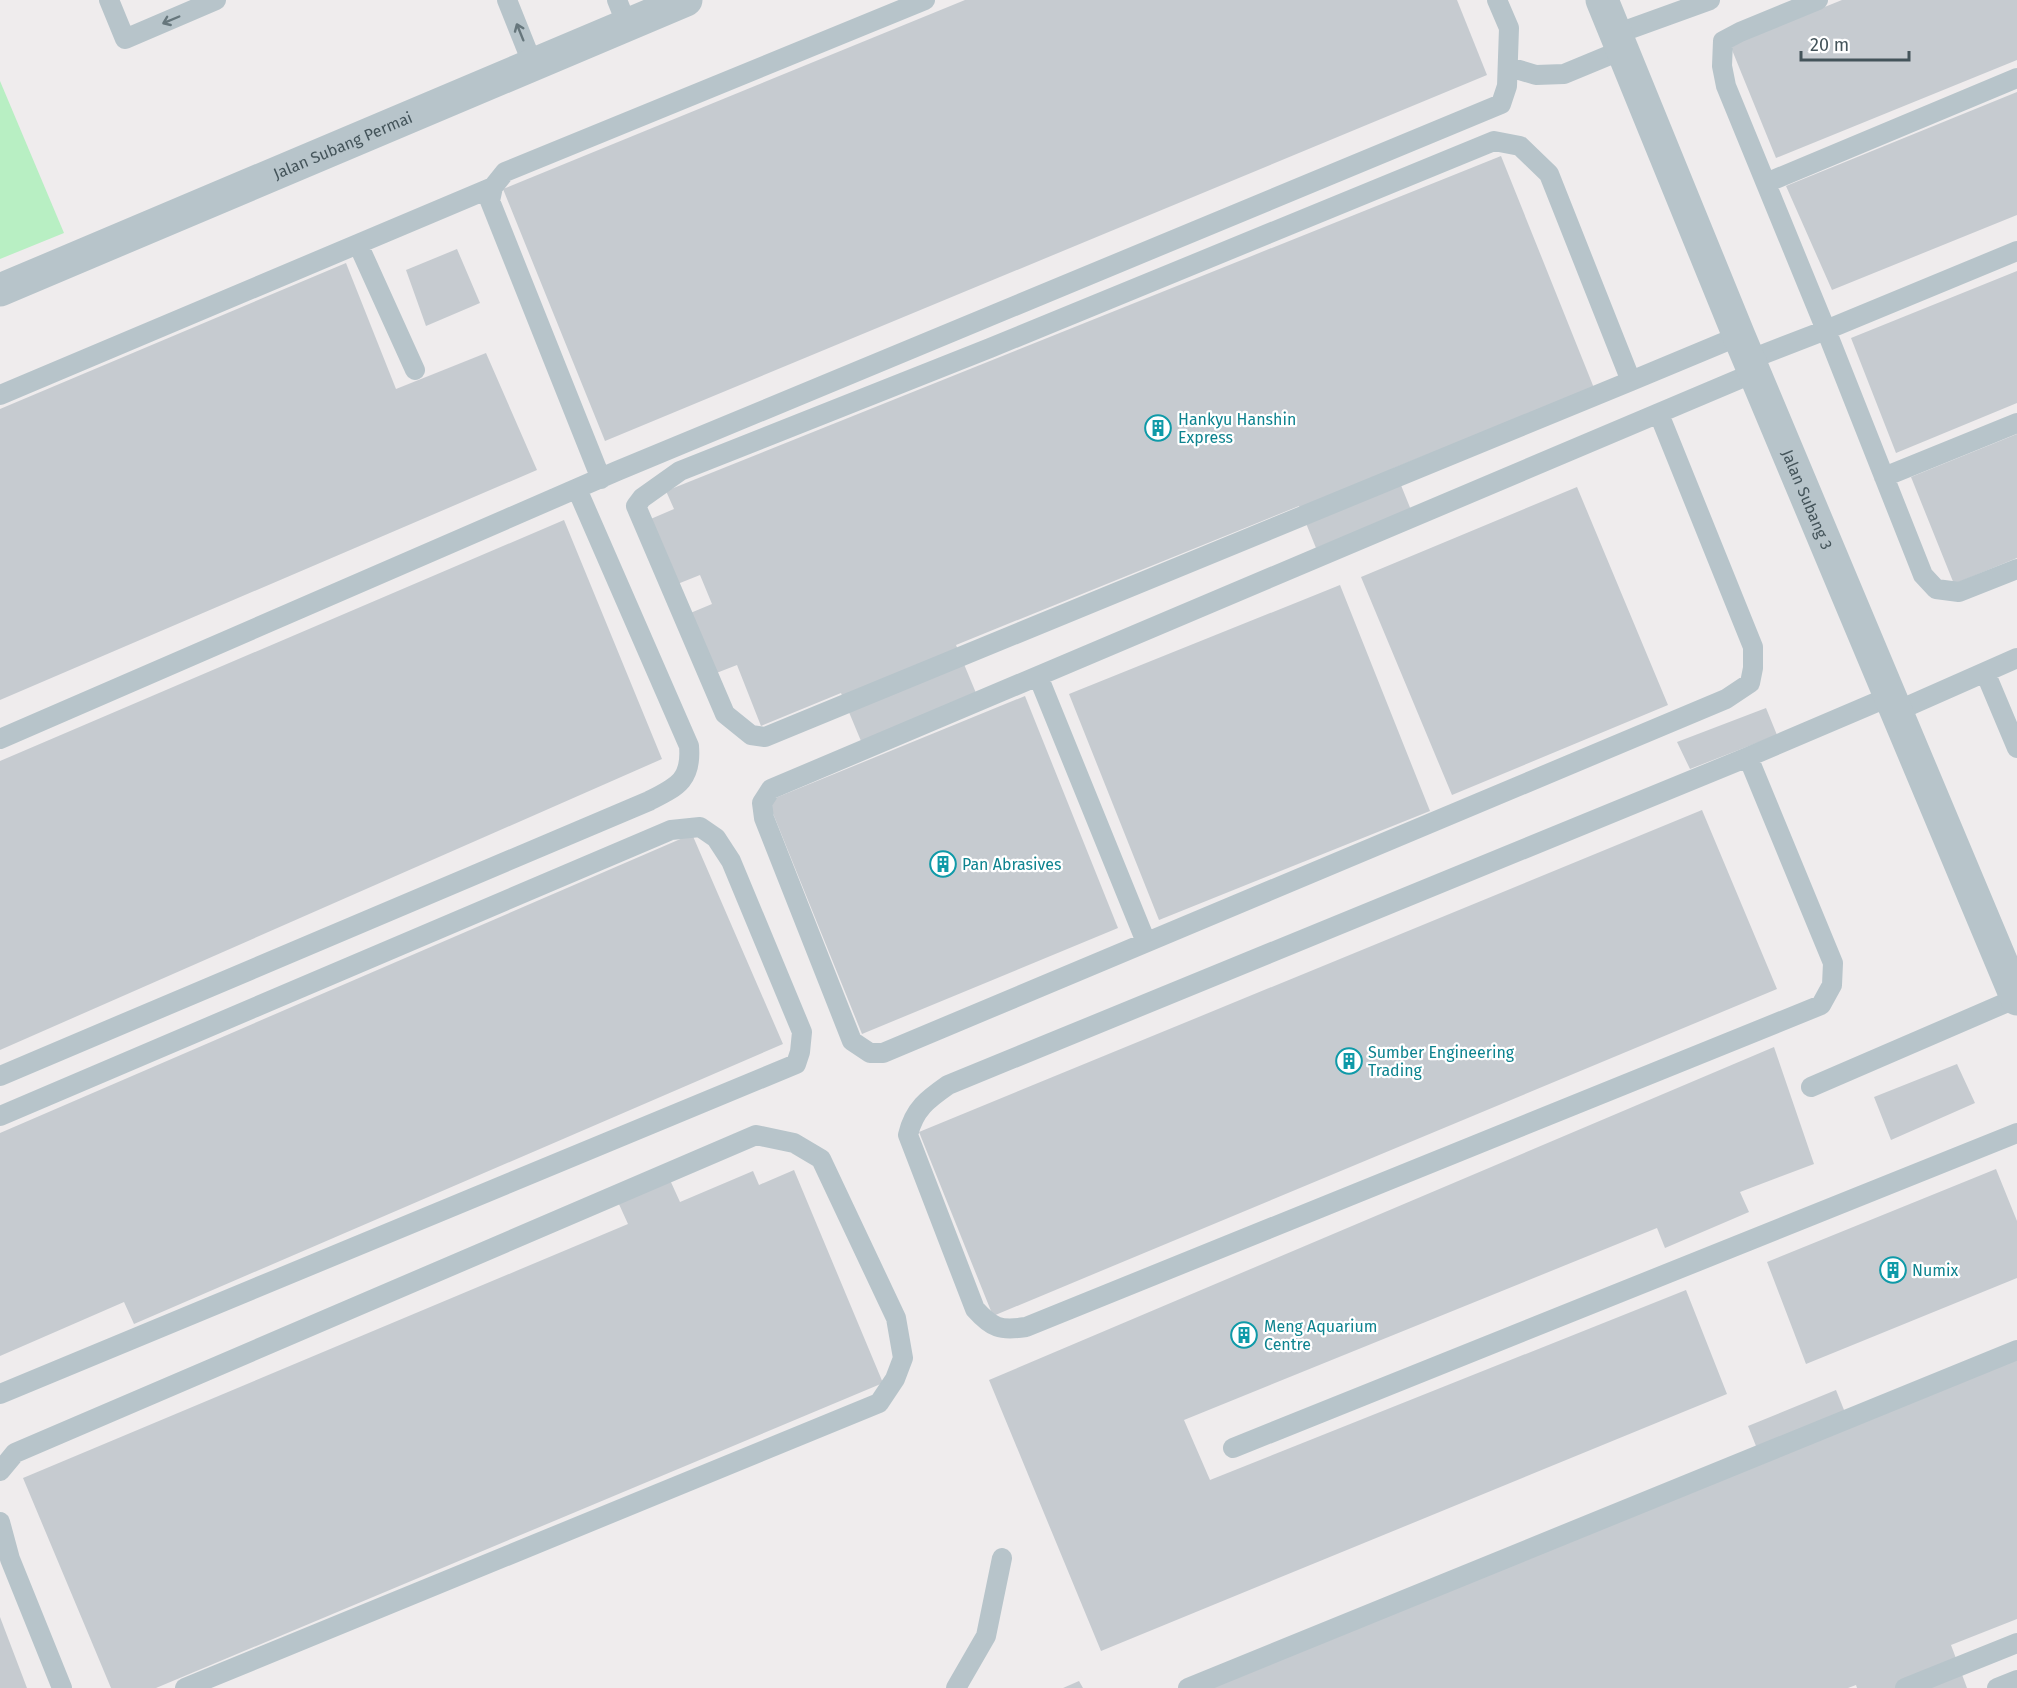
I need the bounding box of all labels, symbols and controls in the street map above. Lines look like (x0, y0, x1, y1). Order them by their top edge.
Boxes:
one-way arrow (162, 15, 180, 26)
one-way arrow (514, 24, 525, 42)
scale bar (1801, 24, 1909, 62)
text: 20 m (1810, 34, 1849, 56)
street label: Jalan Subang Permai (270, 107, 415, 183)
place label: Hankyu Hanshin Express (1178, 410, 1296, 447)
building icon: Hankyu Hanshin Express (1143, 413, 1173, 443)
street label: Jalan Subang 3 (1778, 447, 1837, 552)
building icon: Pan Abrasives (928, 849, 958, 879)
place label: Pan Abrasives (962, 855, 1062, 874)
place label: Sumber Engineering Trading (1368, 1043, 1515, 1080)
building icon: Sumber Engineering Trading (1334, 1046, 1364, 1076)
building icon: Numix (1878, 1255, 1908, 1285)
place label: Numix (1912, 1261, 1958, 1280)
place label: Meng Aquarium Centre (1264, 1317, 1378, 1354)
building icon: Meng Aquarium Centre (1229, 1320, 1259, 1350)

